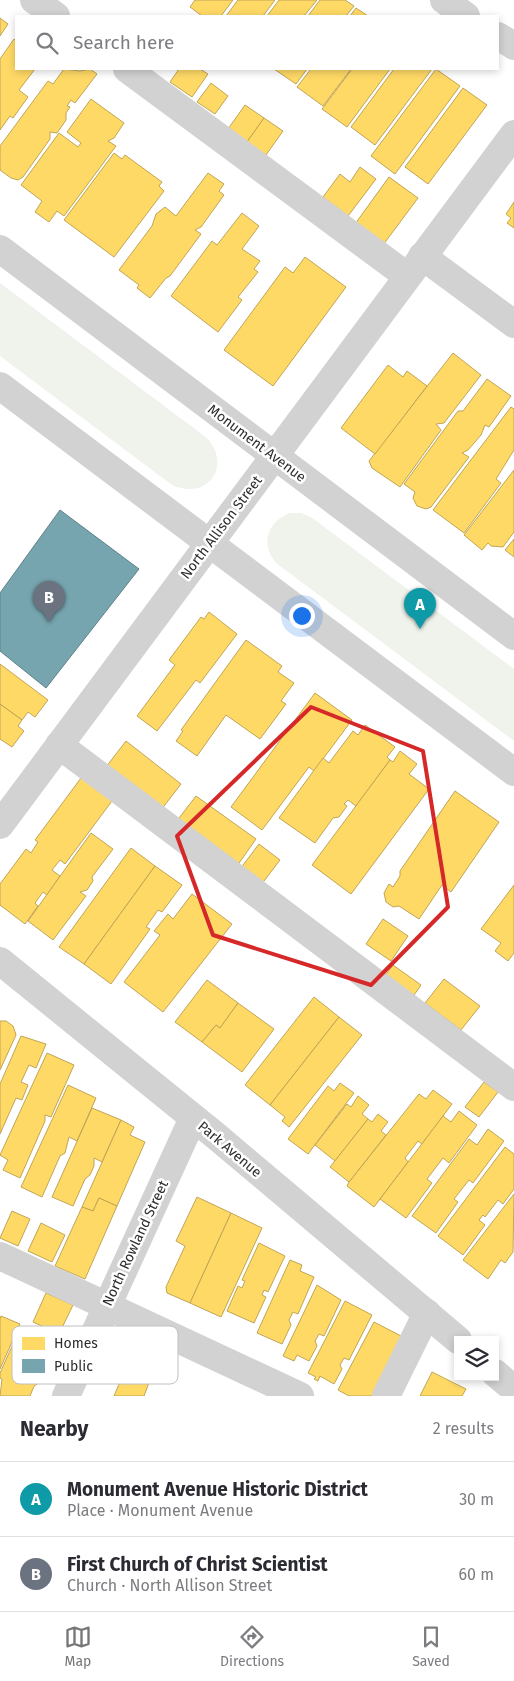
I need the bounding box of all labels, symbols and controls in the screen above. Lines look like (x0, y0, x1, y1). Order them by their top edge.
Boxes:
search box (15, 15, 499, 70)
icon: search (33, 29, 61, 57)
text: Search here (73, 31, 174, 54)
street label: Monument Avenue (204, 401, 309, 486)
street label: North Allison Street (177, 472, 266, 582)
pin: B (33, 581, 65, 622)
pin: A (404, 588, 436, 629)
your location (289, 603, 315, 629)
street label: Park Avenue (194, 1118, 265, 1181)
street label: North Rowland Street (99, 1177, 172, 1309)
legend (12, 1326, 178, 1384)
text: Homes (54, 1335, 98, 1352)
map controls (454, 1336, 499, 1381)
button: layers (454, 1336, 499, 1381)
text: Public (54, 1358, 93, 1375)
text: Nearby (20, 1416, 88, 1442)
text: 2 results (433, 1419, 494, 1438)
text: Monument Avenue Historic District (67, 1478, 368, 1501)
text: A (31, 1490, 41, 1509)
text: 30 m (459, 1490, 494, 1509)
text: Place · Monument Avenue (67, 1501, 253, 1520)
text: First Church of Christ Scientist (67, 1553, 328, 1576)
text: B (31, 1565, 41, 1584)
text: 60 m (459, 1565, 494, 1584)
text: Church · North Allison Street (67, 1576, 272, 1595)
tab: Map (64, 1623, 92, 1670)
tab: Directions (220, 1623, 284, 1670)
tab: Saved (412, 1623, 450, 1670)

